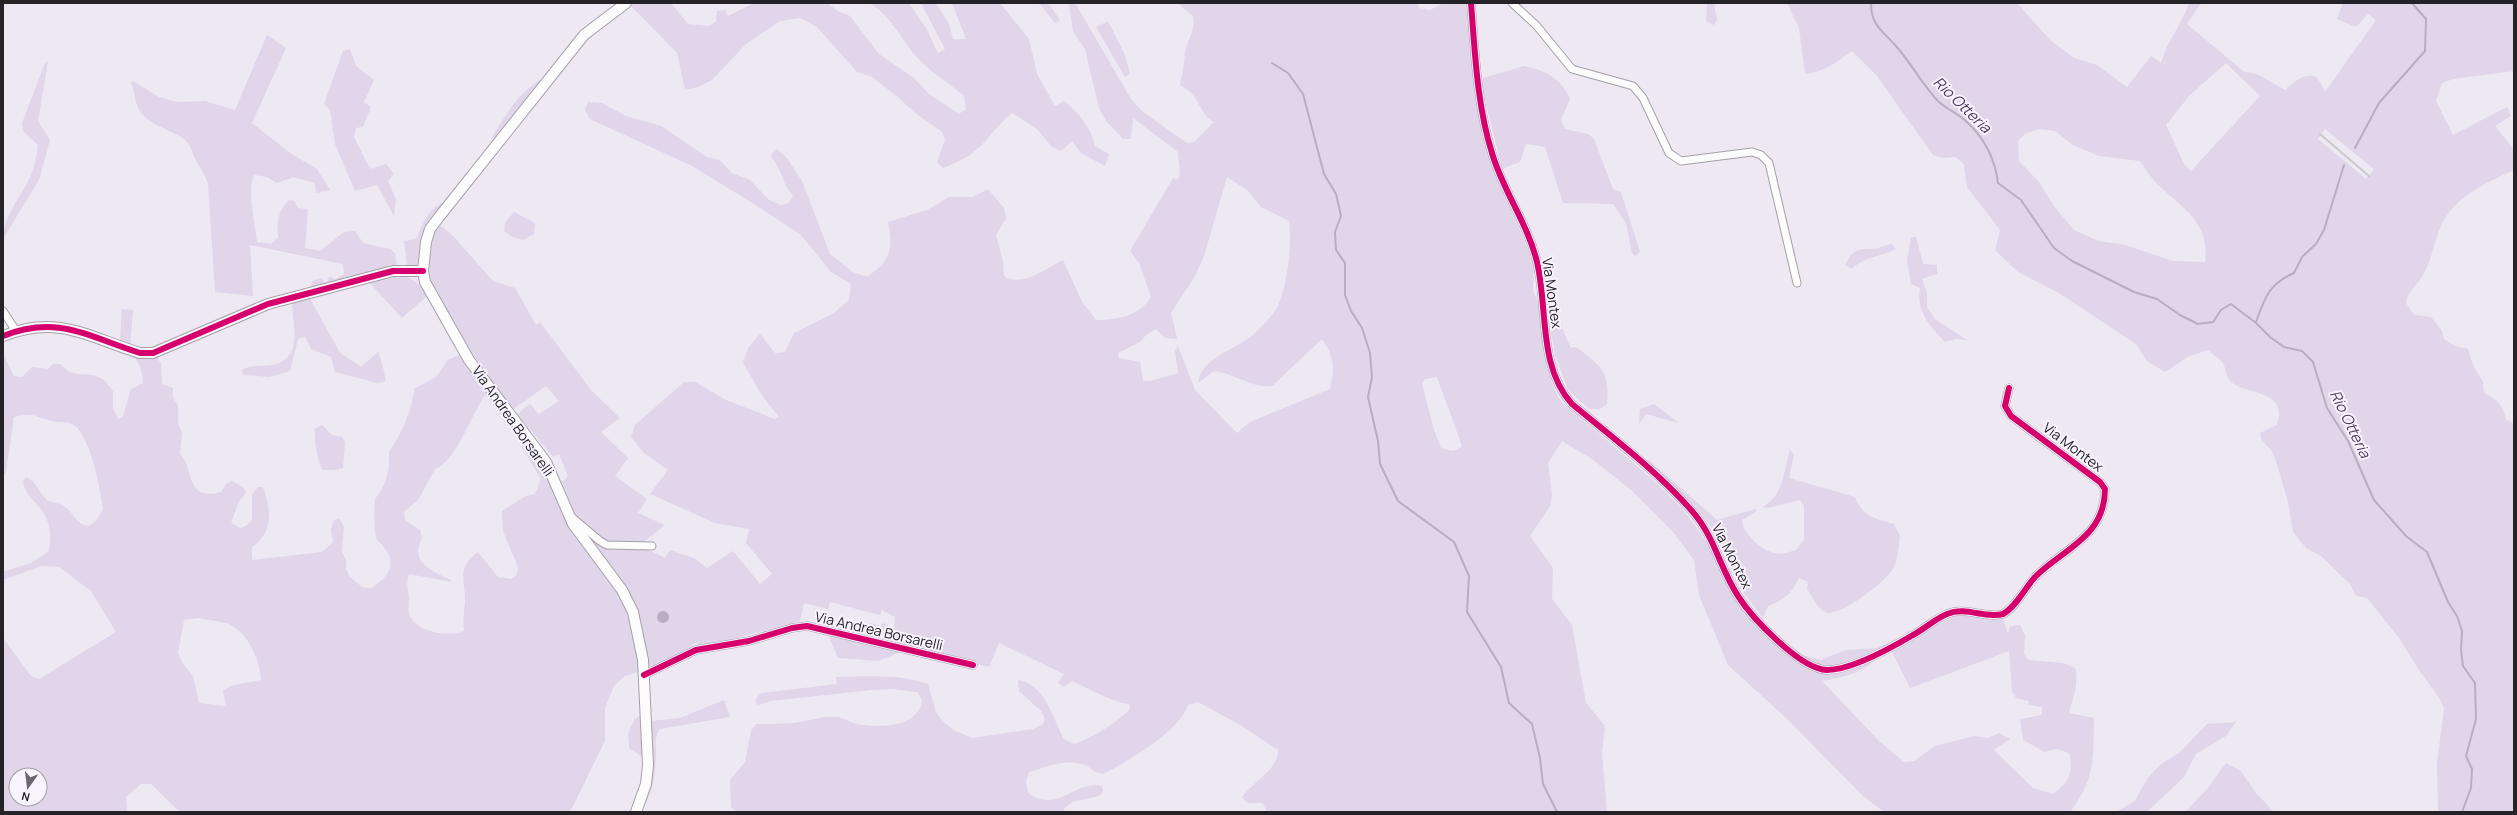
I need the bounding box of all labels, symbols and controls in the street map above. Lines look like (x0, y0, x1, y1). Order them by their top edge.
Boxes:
water label: Rio Otteria (1929, 72, 1996, 138)
street label: Via Montex (1538, 256, 1567, 330)
street label: Via Andrea Borsarelli (468, 362, 559, 480)
water label: Rio Otteria (2325, 386, 2376, 462)
street label: Via Montex (2039, 418, 2108, 476)
street label: Via Montex (1708, 520, 1757, 592)
street label: Via Andrea Borsarelli (813, 607, 945, 654)
north arrow (8, 767, 48, 807)
text: N (20, 789, 31, 805)

